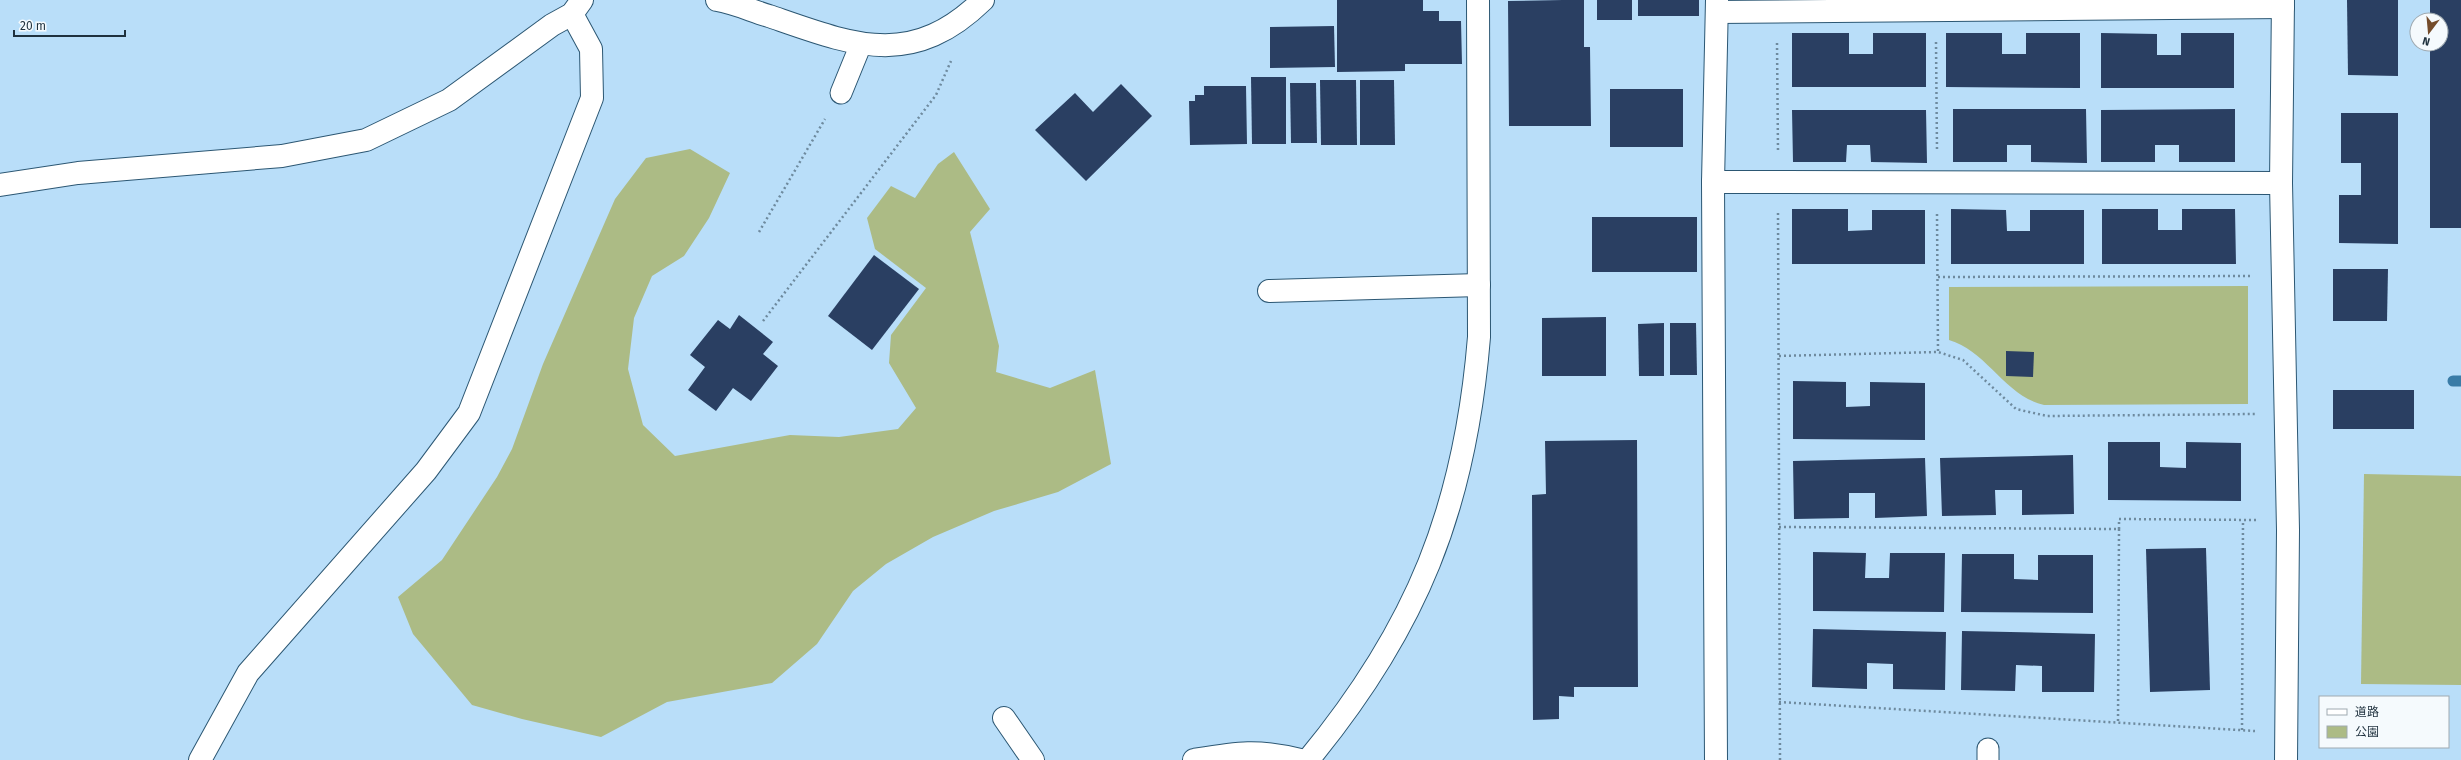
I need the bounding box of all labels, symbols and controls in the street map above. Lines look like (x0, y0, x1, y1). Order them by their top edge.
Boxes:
scale bar (14, 12, 125, 38)
north arrow (2409, 12, 2449, 52)
text: 20 m (20, 19, 46, 33)
text: N (2421, 34, 2432, 48)
legend (2319, 696, 2449, 748)
text: 道路 (2355, 705, 2379, 719)
text: 公園 (2355, 725, 2379, 739)

